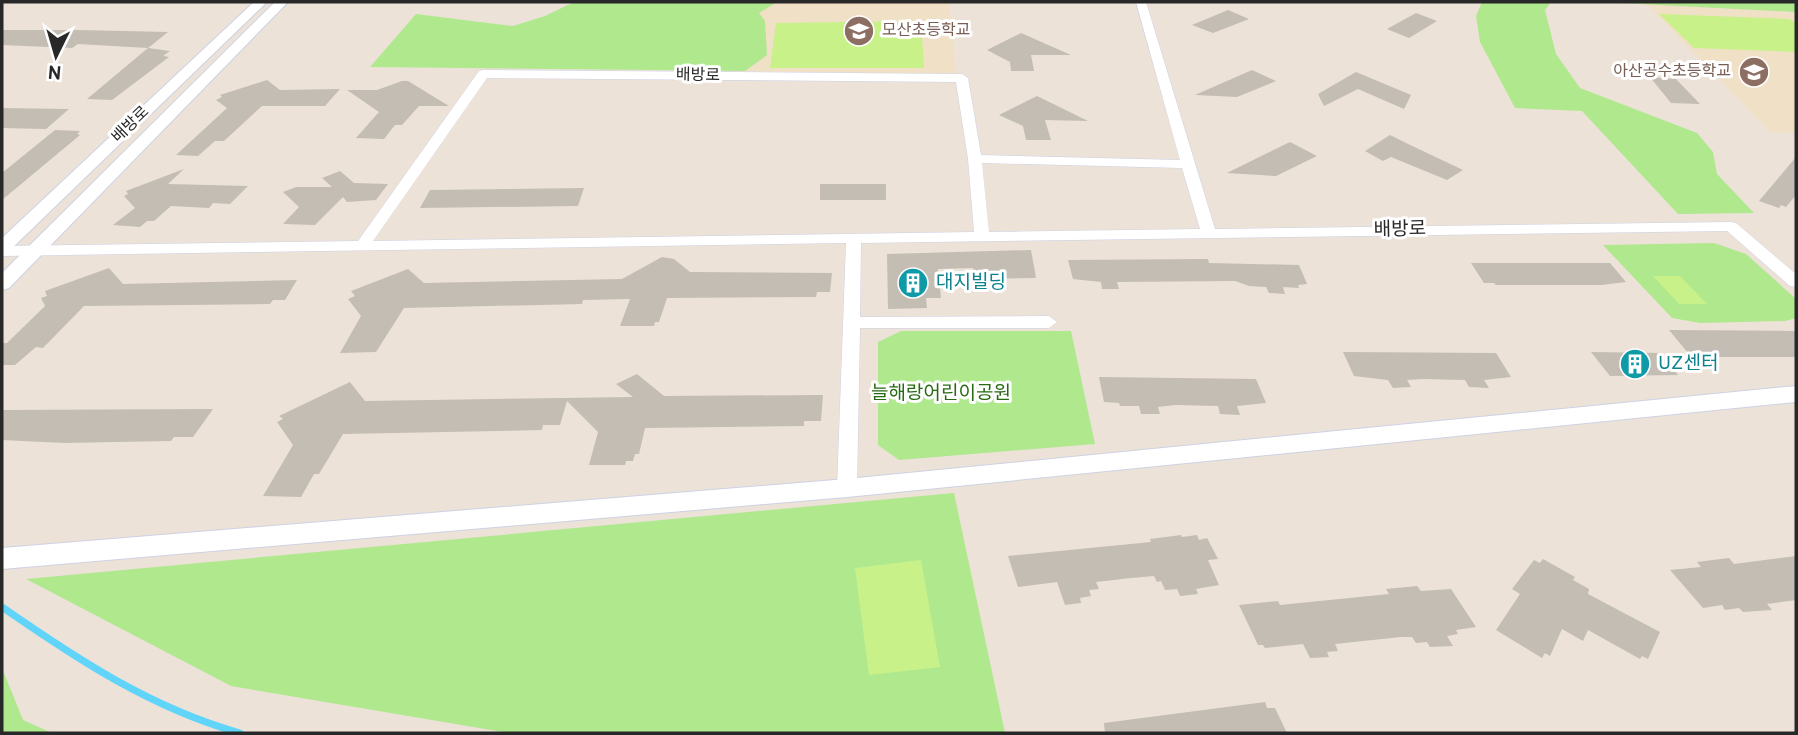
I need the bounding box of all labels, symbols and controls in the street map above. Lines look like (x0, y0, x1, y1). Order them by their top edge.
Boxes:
school or university icon: 모산초등학교 (842, 14, 876, 48)
north arrow (21, 21, 91, 91)
place label: 모산초등학교 (882, 21, 970, 41)
school or university icon: 아산공수초등학교 (1737, 55, 1771, 89)
text: N (47, 58, 63, 83)
place label: 아산공수초등학교 (1613, 62, 1731, 82)
street label: 배방로 (676, 66, 721, 86)
street label: 배방로 (108, 102, 154, 148)
street label: 배방로 (1374, 218, 1426, 242)
building icon: 대지빌딩 (896, 266, 930, 300)
place label: 대지빌딩 (936, 271, 1006, 295)
building icon: UZ센터 (1618, 347, 1652, 381)
place label: UZ센터 (1658, 352, 1718, 376)
park label: 늘해랑어린이공원 (871, 382, 1011, 406)

